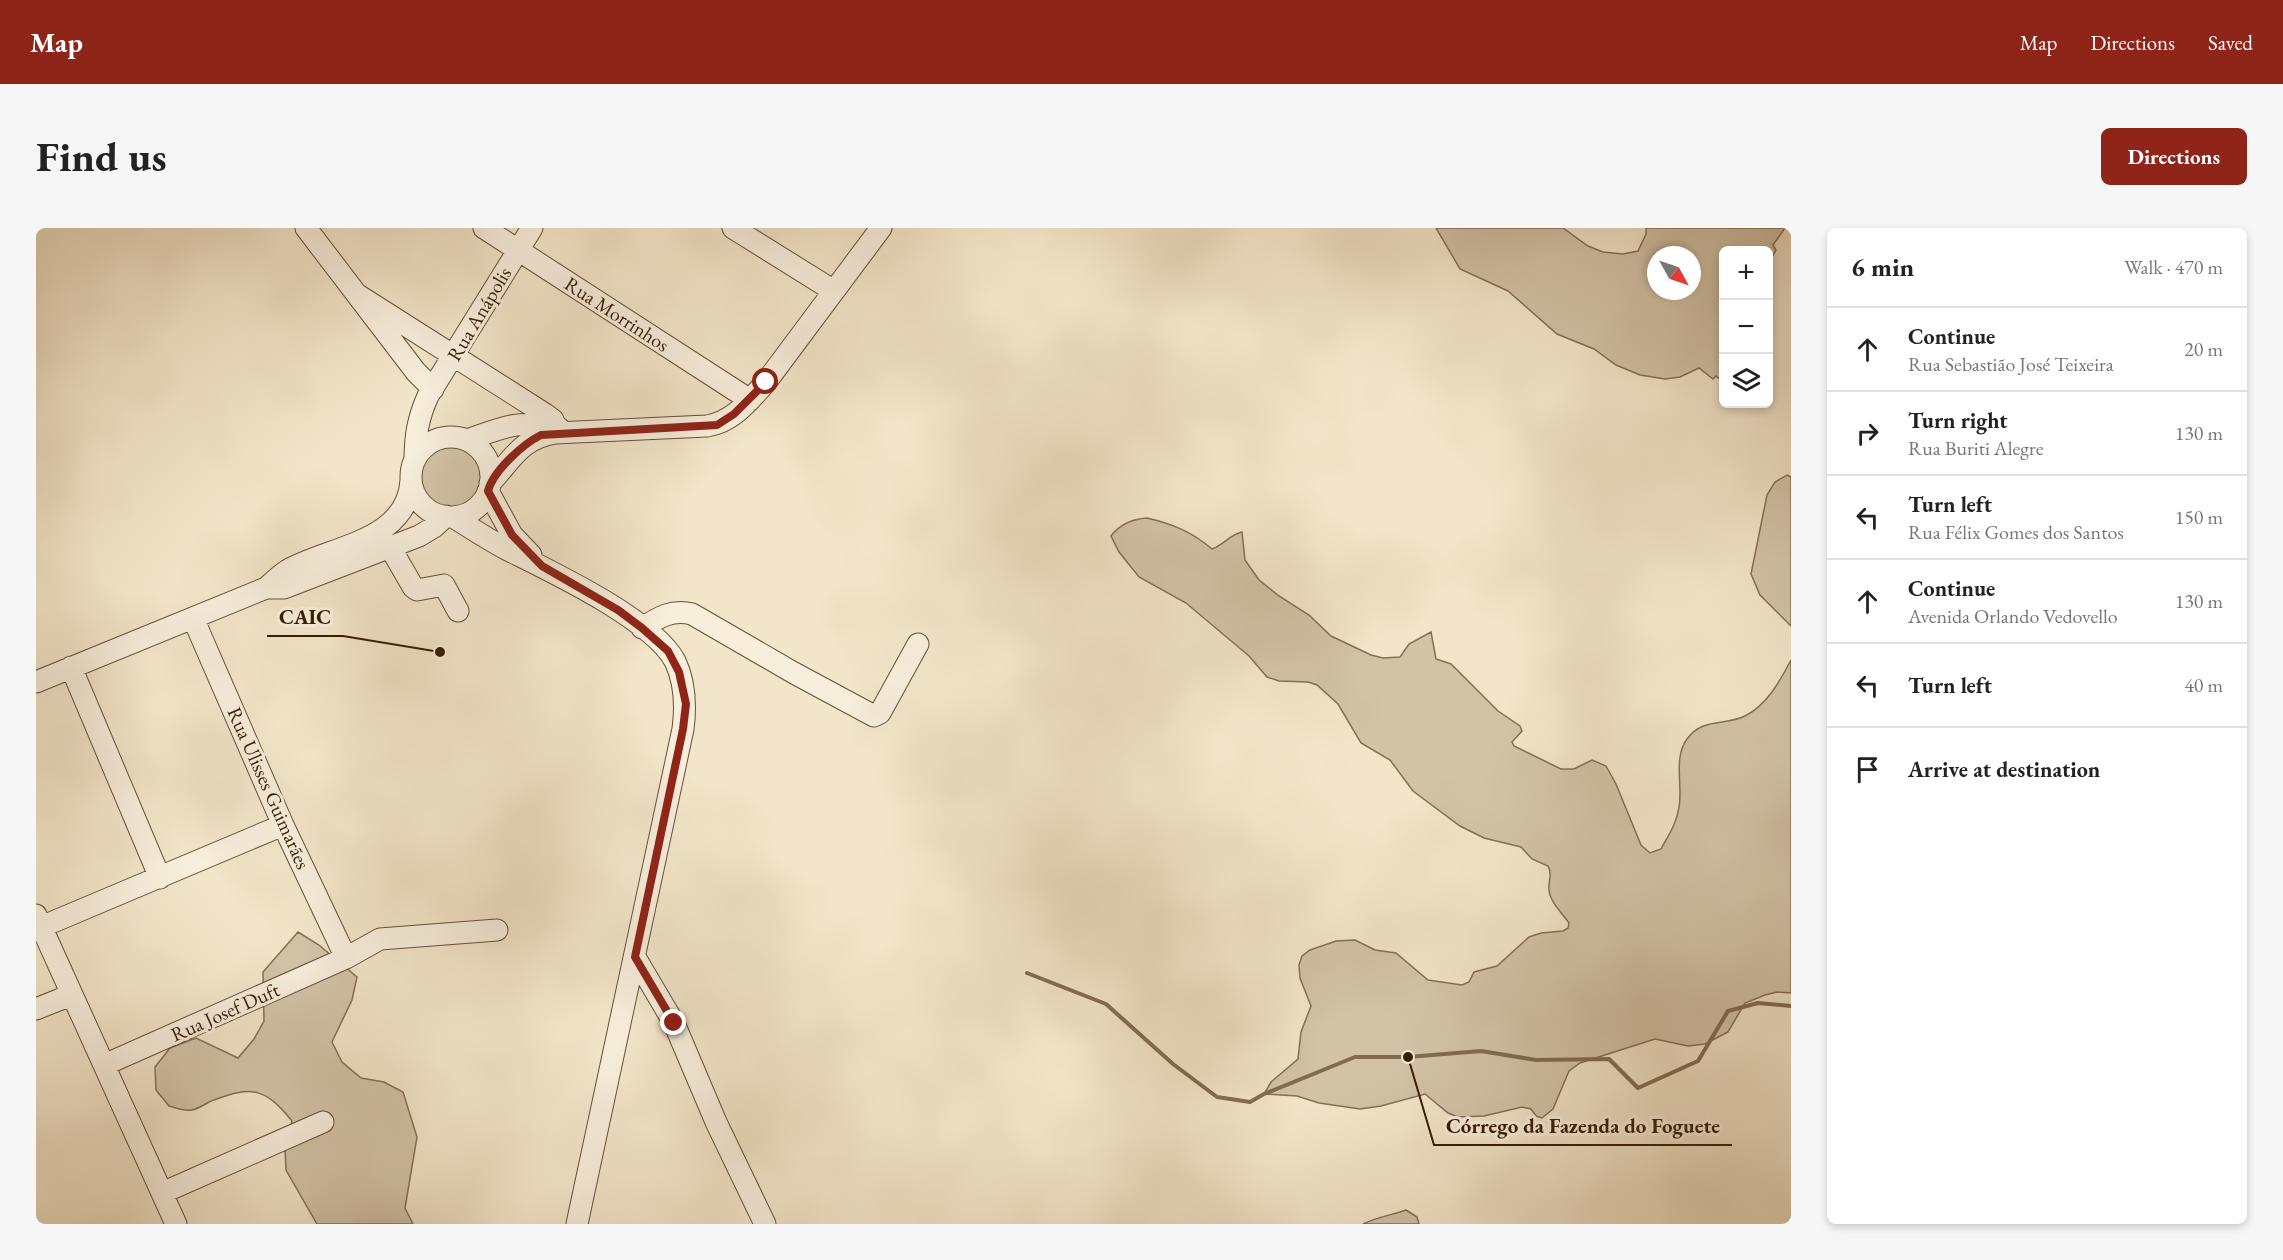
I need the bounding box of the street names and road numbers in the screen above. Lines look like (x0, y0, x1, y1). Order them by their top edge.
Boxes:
street label: Rua Anápolis (441, 262, 517, 366)
street label: Rua Morrinhos (560, 270, 674, 358)
street label: Rua Ulisses Guimarães (222, 703, 316, 873)
street label: Rua Josef Duft (167, 976, 284, 1048)

